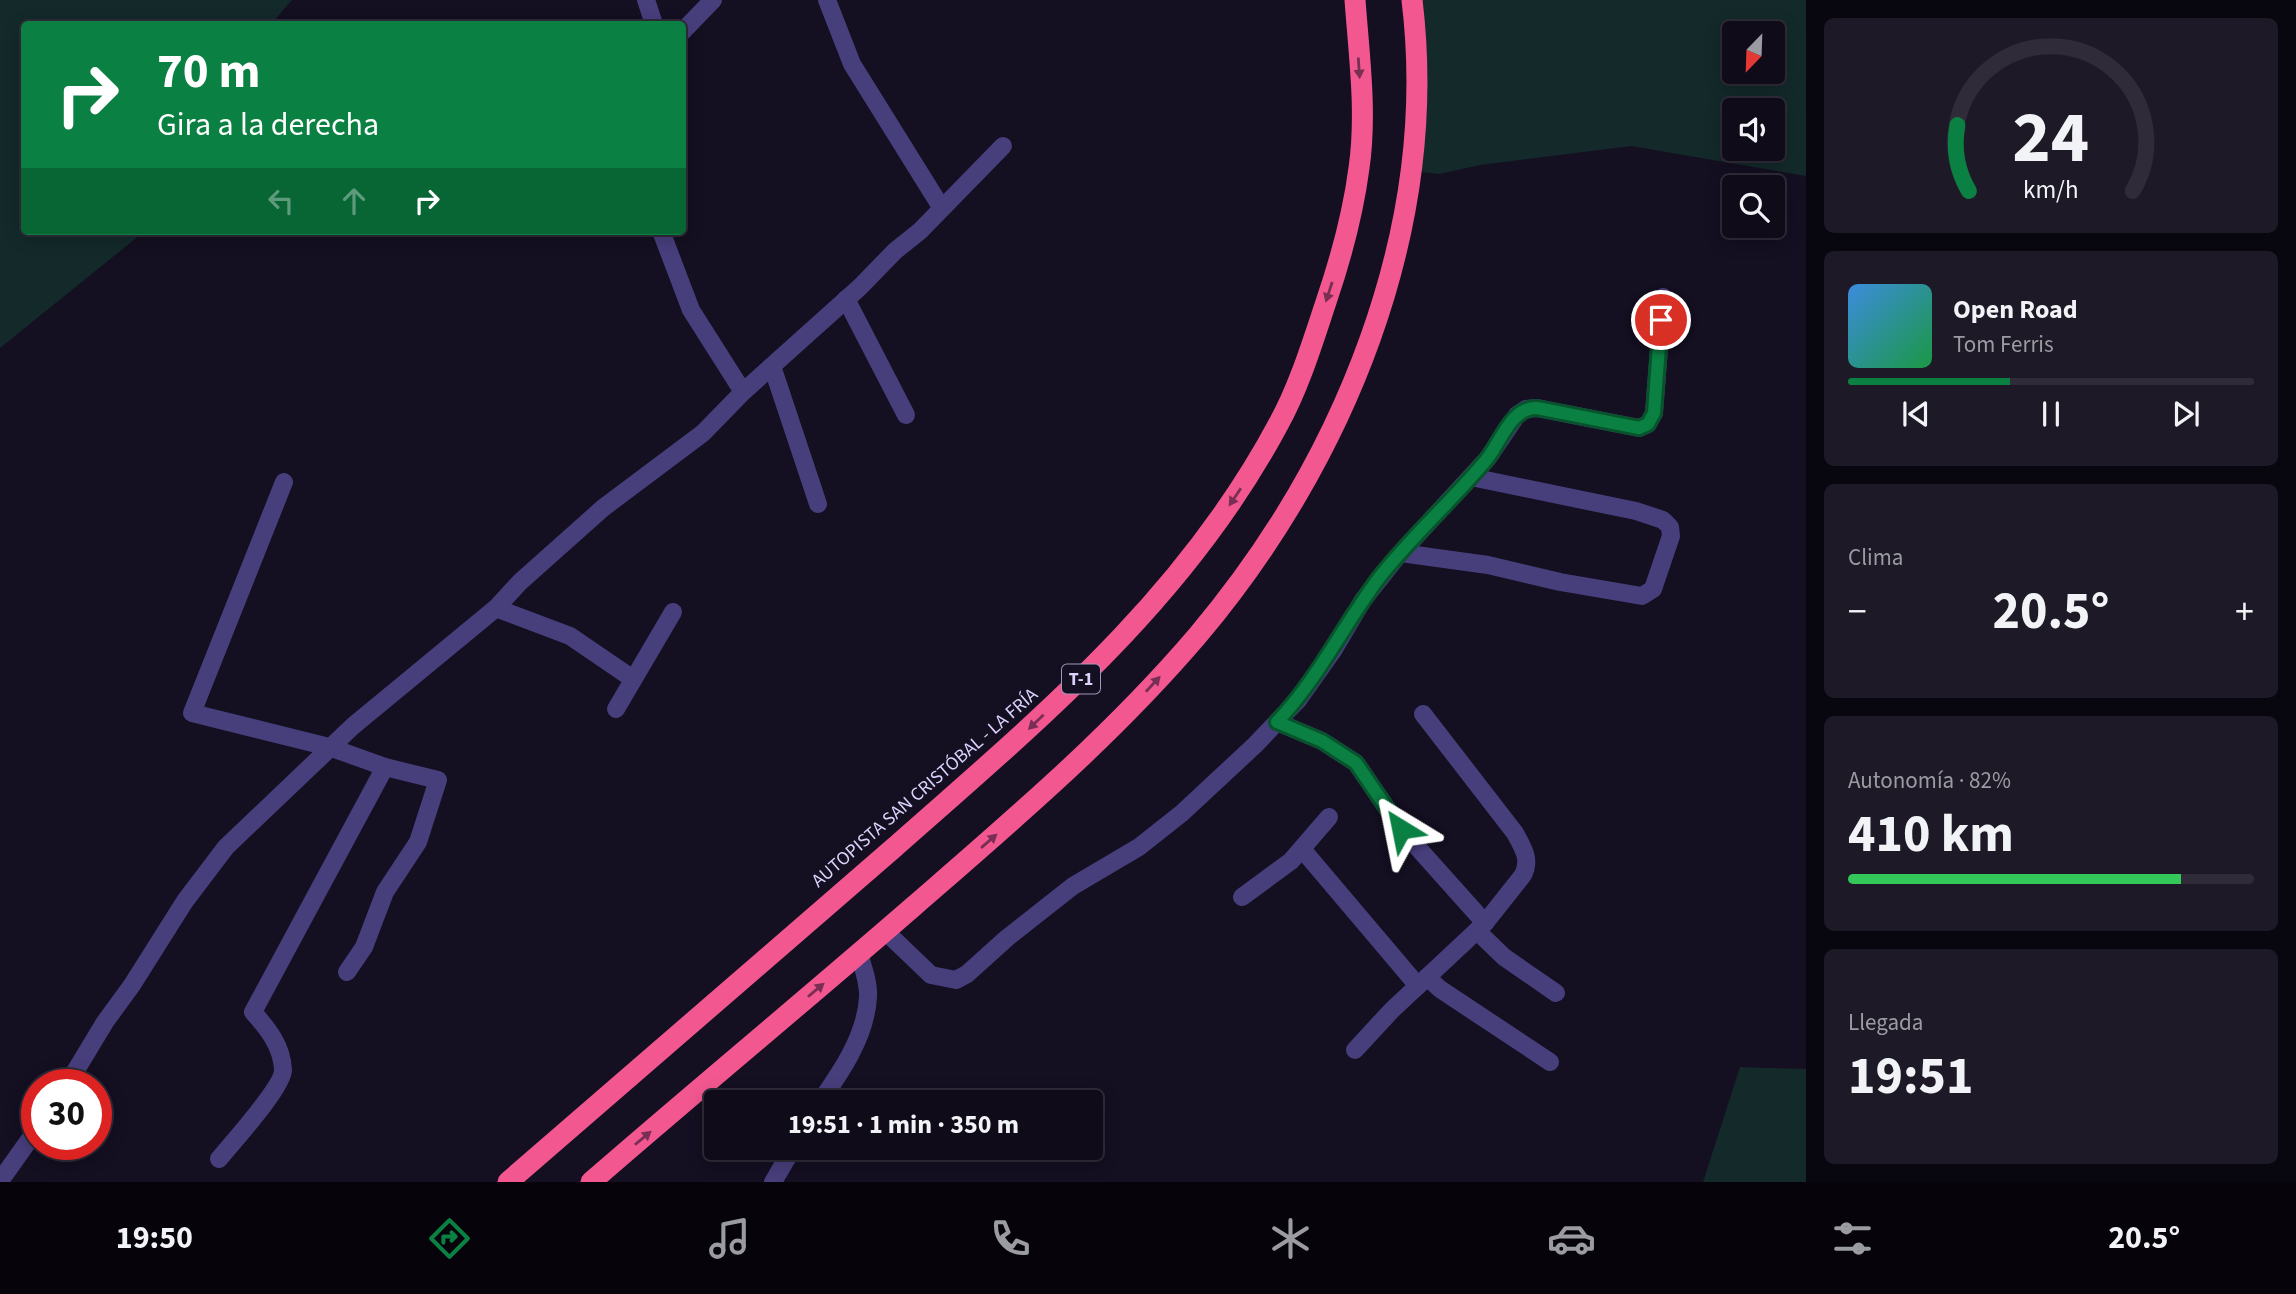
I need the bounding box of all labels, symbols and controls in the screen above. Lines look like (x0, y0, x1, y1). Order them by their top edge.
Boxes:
north arrow (1722, 21, 1785, 84)
map controls (1722, 21, 1785, 238)
text: 70 m (157, 37, 261, 107)
icon: right (42, 49, 133, 140)
one-way arrow (1354, 57, 1365, 79)
text: 24 (2013, 87, 2089, 191)
button: sound (1722, 98, 1785, 161)
text: Gira a la derecha (157, 102, 379, 148)
text: km/h (2023, 172, 2079, 208)
button: search (1722, 175, 1785, 238)
icon: left (262, 182, 300, 220)
icon: ahead (335, 182, 373, 220)
icon: right (408, 182, 446, 220)
one-way arrow (1324, 281, 1334, 302)
pin (1631, 290, 1691, 350)
text: Open Road (1953, 291, 2078, 328)
icon: arrive (1642, 301, 1680, 339)
text: Tom Ferris (1953, 328, 2054, 361)
icon: previous (1897, 395, 1935, 433)
icon: pause (2032, 395, 2070, 433)
icon: next (2167, 395, 2205, 433)
one-way arrow (1228, 487, 1241, 507)
text: Clima (1848, 541, 1903, 574)
text: 20.5° (1993, 575, 2109, 649)
text: − (1848, 585, 1867, 639)
text: + (2235, 585, 2254, 639)
road number: T-1 (1062, 664, 1100, 694)
one-way arrow (1144, 676, 1160, 693)
street label: AUTOPISTA SAN CRISTÓBAL - LA FRÍA (806, 682, 1045, 894)
one-way arrow (1028, 714, 1045, 730)
text: Autonomía · 82% (1848, 764, 2011, 797)
position arrow (1364, 792, 1438, 866)
text: 410 km (1848, 798, 2014, 872)
one-way arrow (980, 834, 997, 849)
one-way arrow (808, 983, 825, 998)
text: Llegada (1848, 1006, 1923, 1039)
text: 19:51 (1848, 1040, 1973, 1114)
speed limit sign: 30 (21, 1069, 112, 1160)
text: 19:51 · 1 min · 350 m (788, 1106, 1019, 1143)
one-way arrow (635, 1131, 652, 1146)
icon: directions (425, 1214, 474, 1263)
icon: music (705, 1214, 754, 1263)
icon: phone (986, 1214, 1035, 1263)
icon: climate (1266, 1214, 1315, 1263)
icon: car (1547, 1214, 1596, 1263)
icon: filters (1828, 1214, 1877, 1263)
text: 19:50 (116, 1215, 193, 1261)
text: 20.5° (2108, 1215, 2180, 1261)

